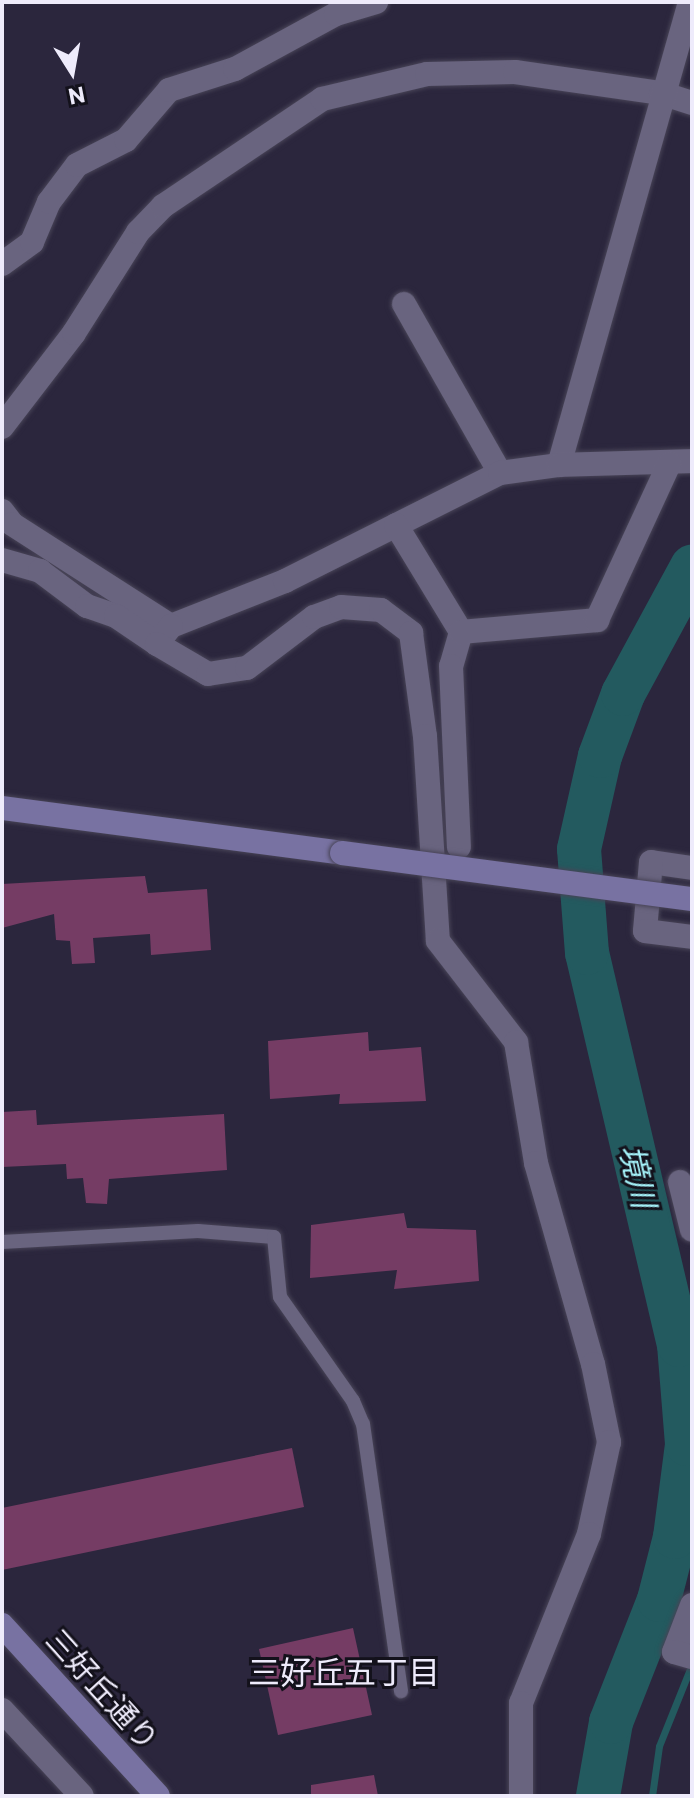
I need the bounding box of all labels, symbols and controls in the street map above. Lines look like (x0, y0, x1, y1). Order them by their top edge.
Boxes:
north arrow (32, 32, 112, 112)
text: N (66, 81, 87, 111)
water label: 境川 (613, 1141, 665, 1211)
street label: 三好丘通り (39, 1621, 167, 1757)
district label: 三好丘五丁目 (248, 1652, 440, 1690)

